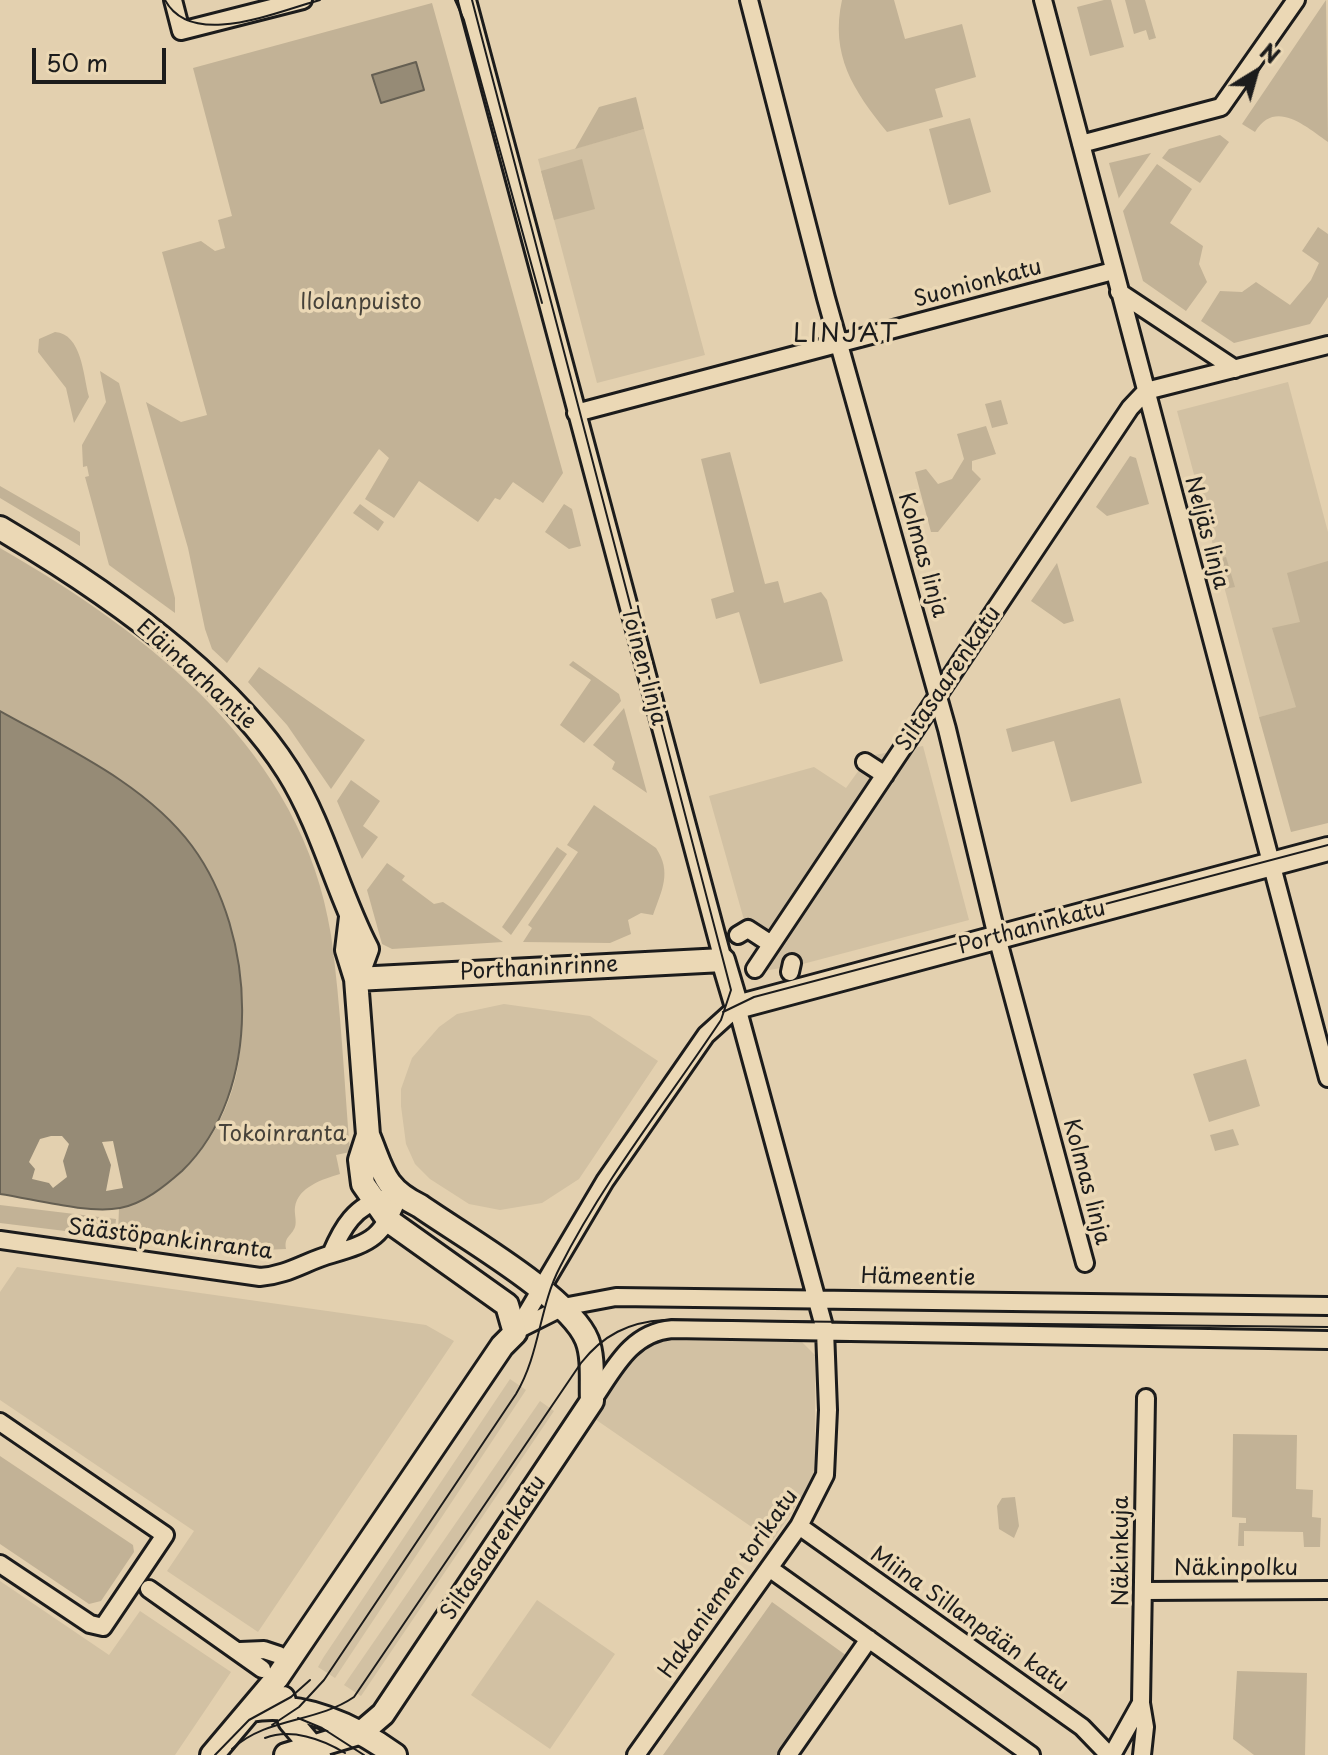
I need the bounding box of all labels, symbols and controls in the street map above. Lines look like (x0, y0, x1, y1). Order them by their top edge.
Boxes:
scale bar (36, 32, 170, 82)
north arrow (1216, 32, 1296, 112)
text: N (1254, 34, 1288, 71)
text: 50 m (46, 44, 108, 80)
street label: Suonionkatu (911, 254, 1045, 314)
park label: Ilolanpuisto (300, 290, 422, 316)
district label: LINJAT (793, 319, 899, 351)
street label: Neljäs linja (1178, 474, 1234, 592)
street label: Kolmas linja (892, 489, 952, 621)
street label: Siltasaarenkatu (891, 602, 1007, 756)
street label: Toinen linja (614, 604, 672, 728)
street label: Eläintarhantie (131, 614, 261, 736)
street label: Porthaninkatu (956, 896, 1108, 960)
street label: Porthaninrinne (459, 952, 619, 986)
street label: Kolmas linja (1057, 1116, 1115, 1248)
park label: Tokoinranta (218, 1122, 346, 1148)
street label: Säästöpankinranta (66, 1214, 274, 1266)
street label: Hämeentie (860, 1264, 976, 1292)
street label: Siltasaarenkatu (436, 1471, 552, 1625)
street label: Hakaniemen torikatu (654, 1484, 804, 1684)
street label: Näkinkuja (1109, 1496, 1135, 1606)
street label: Miina Sillanpään katu (865, 1542, 1073, 1698)
street label: Näkinpolku (1174, 1556, 1298, 1582)

